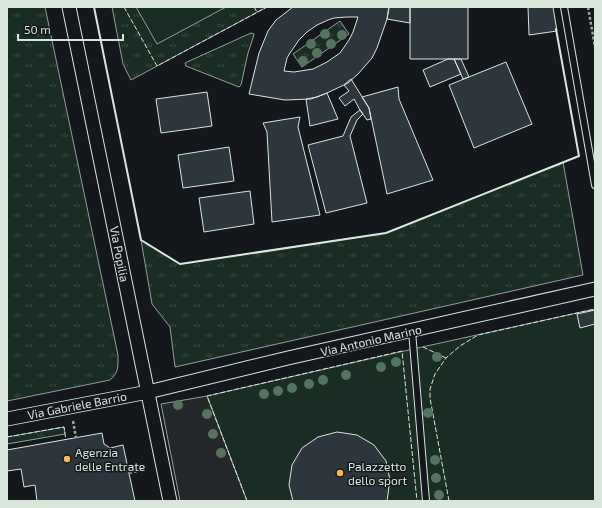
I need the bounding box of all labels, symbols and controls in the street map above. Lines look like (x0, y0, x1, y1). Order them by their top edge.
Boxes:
scale bar (18, 16, 123, 42)
text: 50 m (24, 22, 51, 36)
street label: Via Popilia (108, 225, 132, 283)
street label: Via Antonio Marino (319, 322, 423, 358)
street label: Via Gabriele Barrio (26, 388, 128, 421)
place label: Agenzia delle Entrate (75, 445, 145, 473)
marker: Agenzia delle Entrate (62, 454, 72, 464)
place label: Palazzetto dello sport (348, 459, 408, 487)
marker: Palazzetto dello sport (335, 468, 345, 478)

